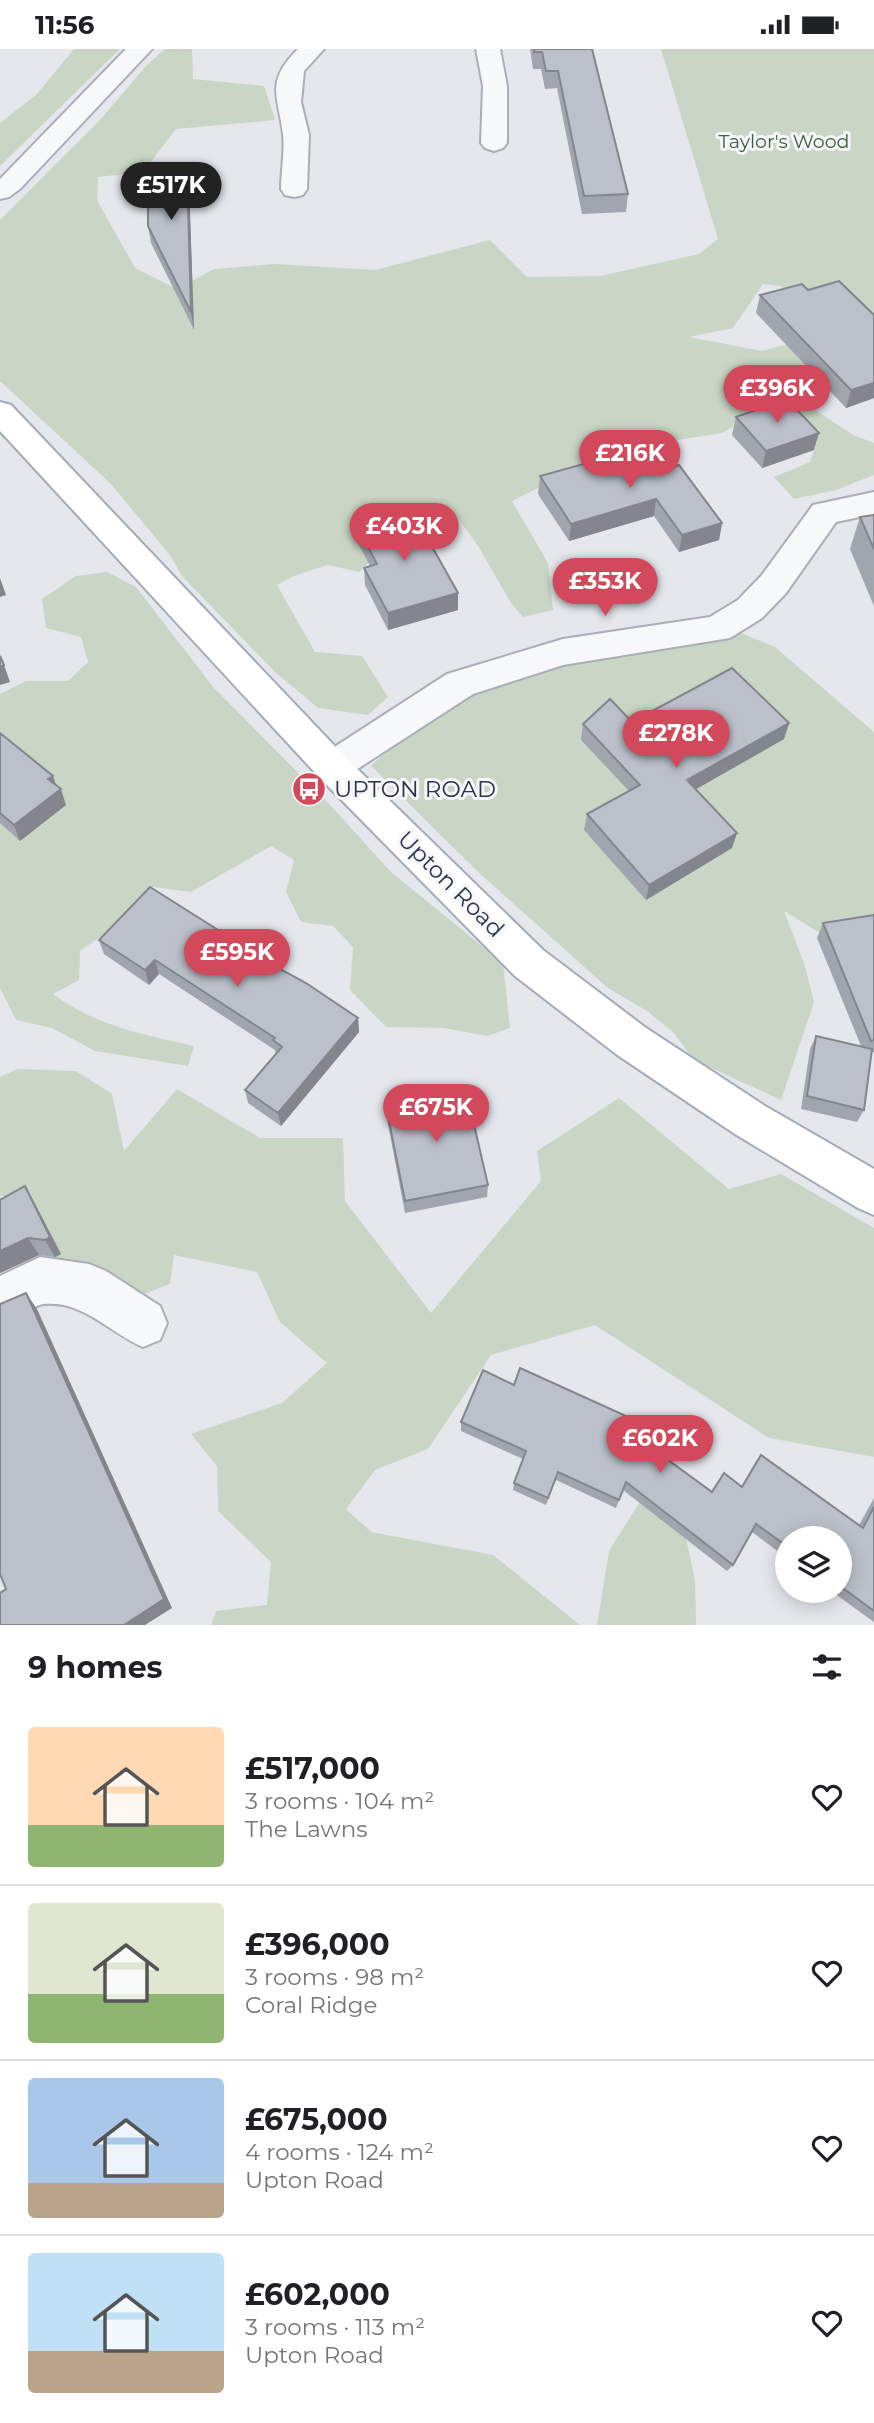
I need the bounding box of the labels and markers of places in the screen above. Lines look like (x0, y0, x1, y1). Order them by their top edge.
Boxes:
pin: £517K (122, 163, 220, 222)
pin: £396K (728, 365, 826, 425)
pin: £216K (581, 431, 679, 490)
pin: £403K (355, 503, 453, 563)
pin: £353K (556, 559, 654, 618)
pin: £278K (627, 711, 725, 770)
bus stop icon: UPTON ROAD (290, 770, 328, 808)
place label: UPTON ROAD (334, 775, 496, 803)
pin: £595K (188, 929, 286, 989)
pin: £675K (387, 1085, 485, 1144)
pin: £602K (611, 1415, 709, 1475)

